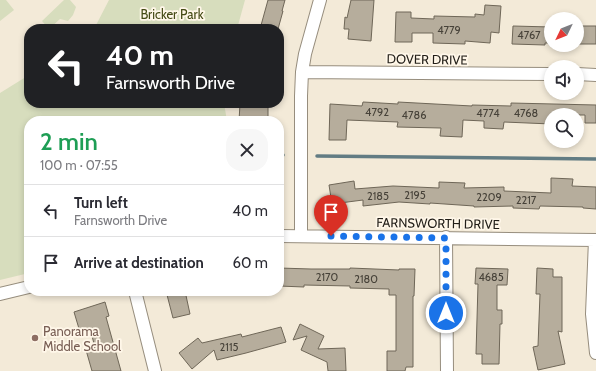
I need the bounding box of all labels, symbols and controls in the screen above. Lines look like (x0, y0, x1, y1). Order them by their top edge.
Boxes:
park label: Bricker Park (140, 6, 204, 22)
north arrow (544, 12, 584, 52)
map controls (544, 12, 584, 148)
house number: 4779 (437, 23, 461, 37)
house number: 4767 (517, 28, 541, 42)
text: 40 m (106, 38, 174, 72)
icon: left (40, 40, 92, 92)
street label: DOVER DRIVE (386, 50, 468, 68)
button: sound (544, 60, 584, 100)
text: Farnsworth Drive (106, 72, 235, 94)
house number: 4792 (365, 105, 389, 119)
house number: 4774 (476, 106, 500, 120)
house number: 4768 (514, 106, 538, 120)
house number: 4786 (402, 108, 426, 122)
button: search (544, 108, 584, 148)
text: 2 min (40, 127, 98, 156)
button: close (226, 129, 268, 171)
text: 100 m · 07:55 (40, 157, 118, 173)
house number: 2195 (404, 188, 426, 202)
house number: 2185 (367, 189, 389, 203)
house number: 2209 (476, 190, 502, 204)
house number: 2217 (516, 193, 537, 207)
text: Turn left (74, 194, 128, 212)
pin (314, 195, 348, 236)
icon: left (40, 200, 62, 222)
icon: arrive (320, 201, 342, 223)
text: 40 m (232, 202, 268, 220)
text: Farnsworth Drive (74, 212, 167, 228)
street label: FARNSWORTH DRIVE (376, 214, 500, 232)
icon: arrive (40, 252, 62, 274)
text: Arrive at destination (74, 254, 204, 272)
text: 60 m (232, 254, 268, 272)
house number: 2170 (316, 270, 339, 284)
house number: 4685 (478, 270, 504, 284)
house number: 2180 (354, 272, 378, 286)
position arrow (425, 292, 467, 334)
place label: Panorama Middle School (43, 323, 121, 354)
marker: Panorama Middle School (30, 333, 40, 343)
house number: 2115 (220, 340, 238, 354)

